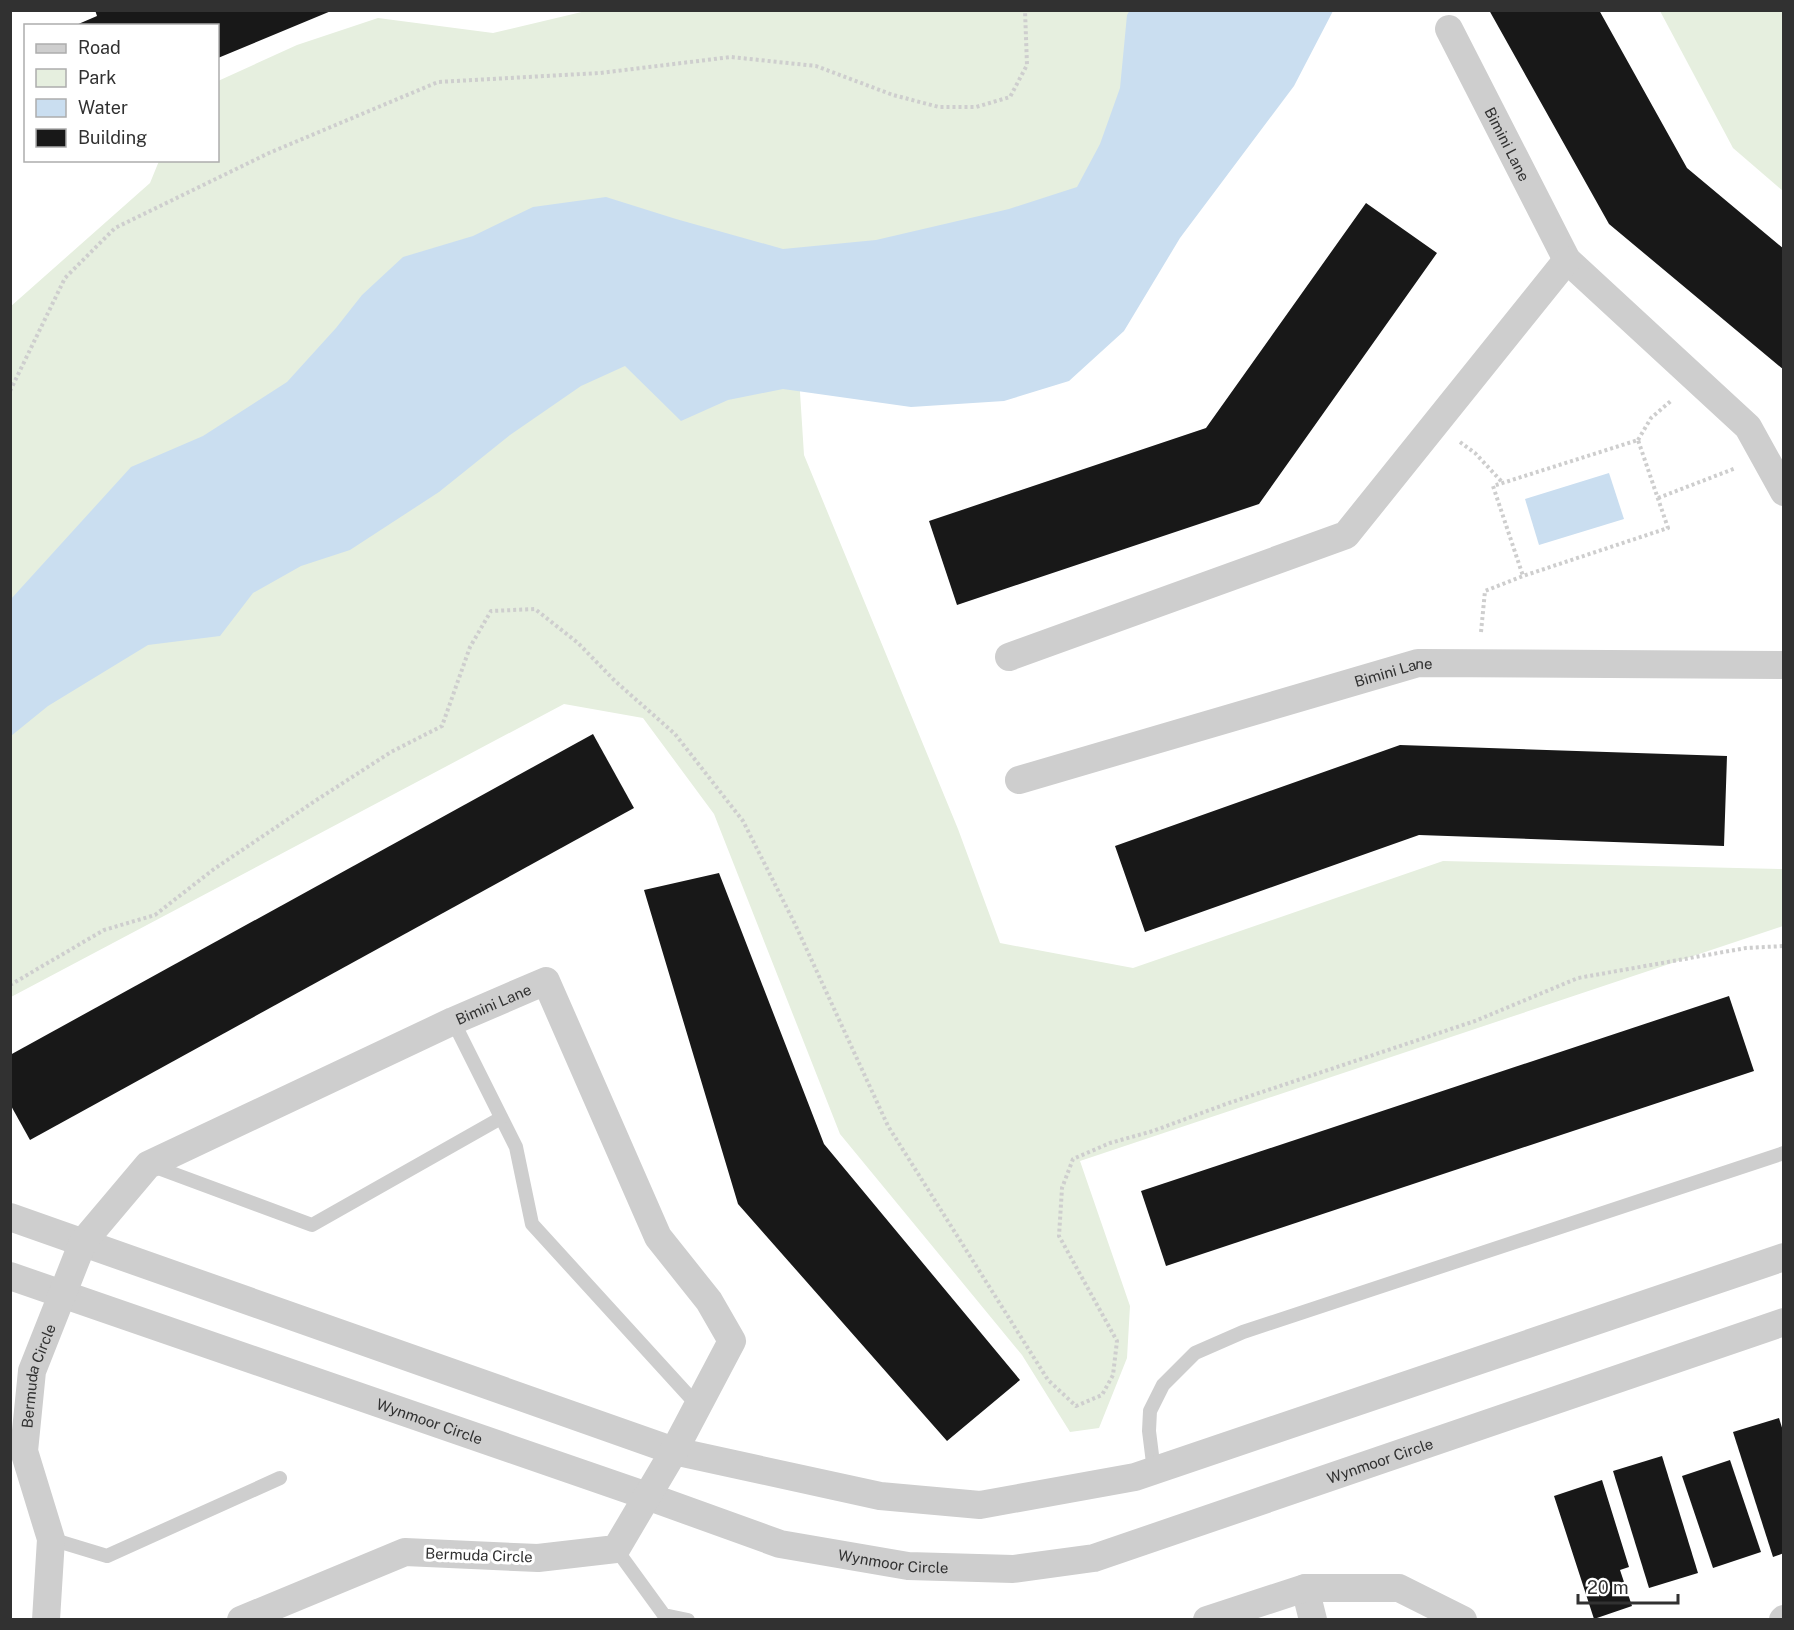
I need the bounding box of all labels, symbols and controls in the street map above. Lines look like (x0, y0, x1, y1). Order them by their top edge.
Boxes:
legend (24, 24, 219, 162)
text: Road (78, 37, 121, 58)
text: Park (78, 67, 116, 88)
text: Water (78, 97, 128, 118)
street label: Bimini Lane (1482, 104, 1534, 184)
text: Building (78, 127, 147, 148)
street label: Bimini Lane (1352, 654, 1433, 690)
street label: Bimini Lane (453, 980, 533, 1027)
street label: Bermuda Circle (18, 1321, 58, 1429)
street label: Wynmoor Circle (374, 1395, 485, 1447)
street label: Wynmoor Circle (1324, 1434, 1435, 1486)
street label: Bermuda Circle (425, 1545, 533, 1565)
street label: Wynmoor Circle (837, 1546, 949, 1576)
scale bar (1578, 1567, 1678, 1605)
text: 20 m (1587, 1577, 1629, 1598)

